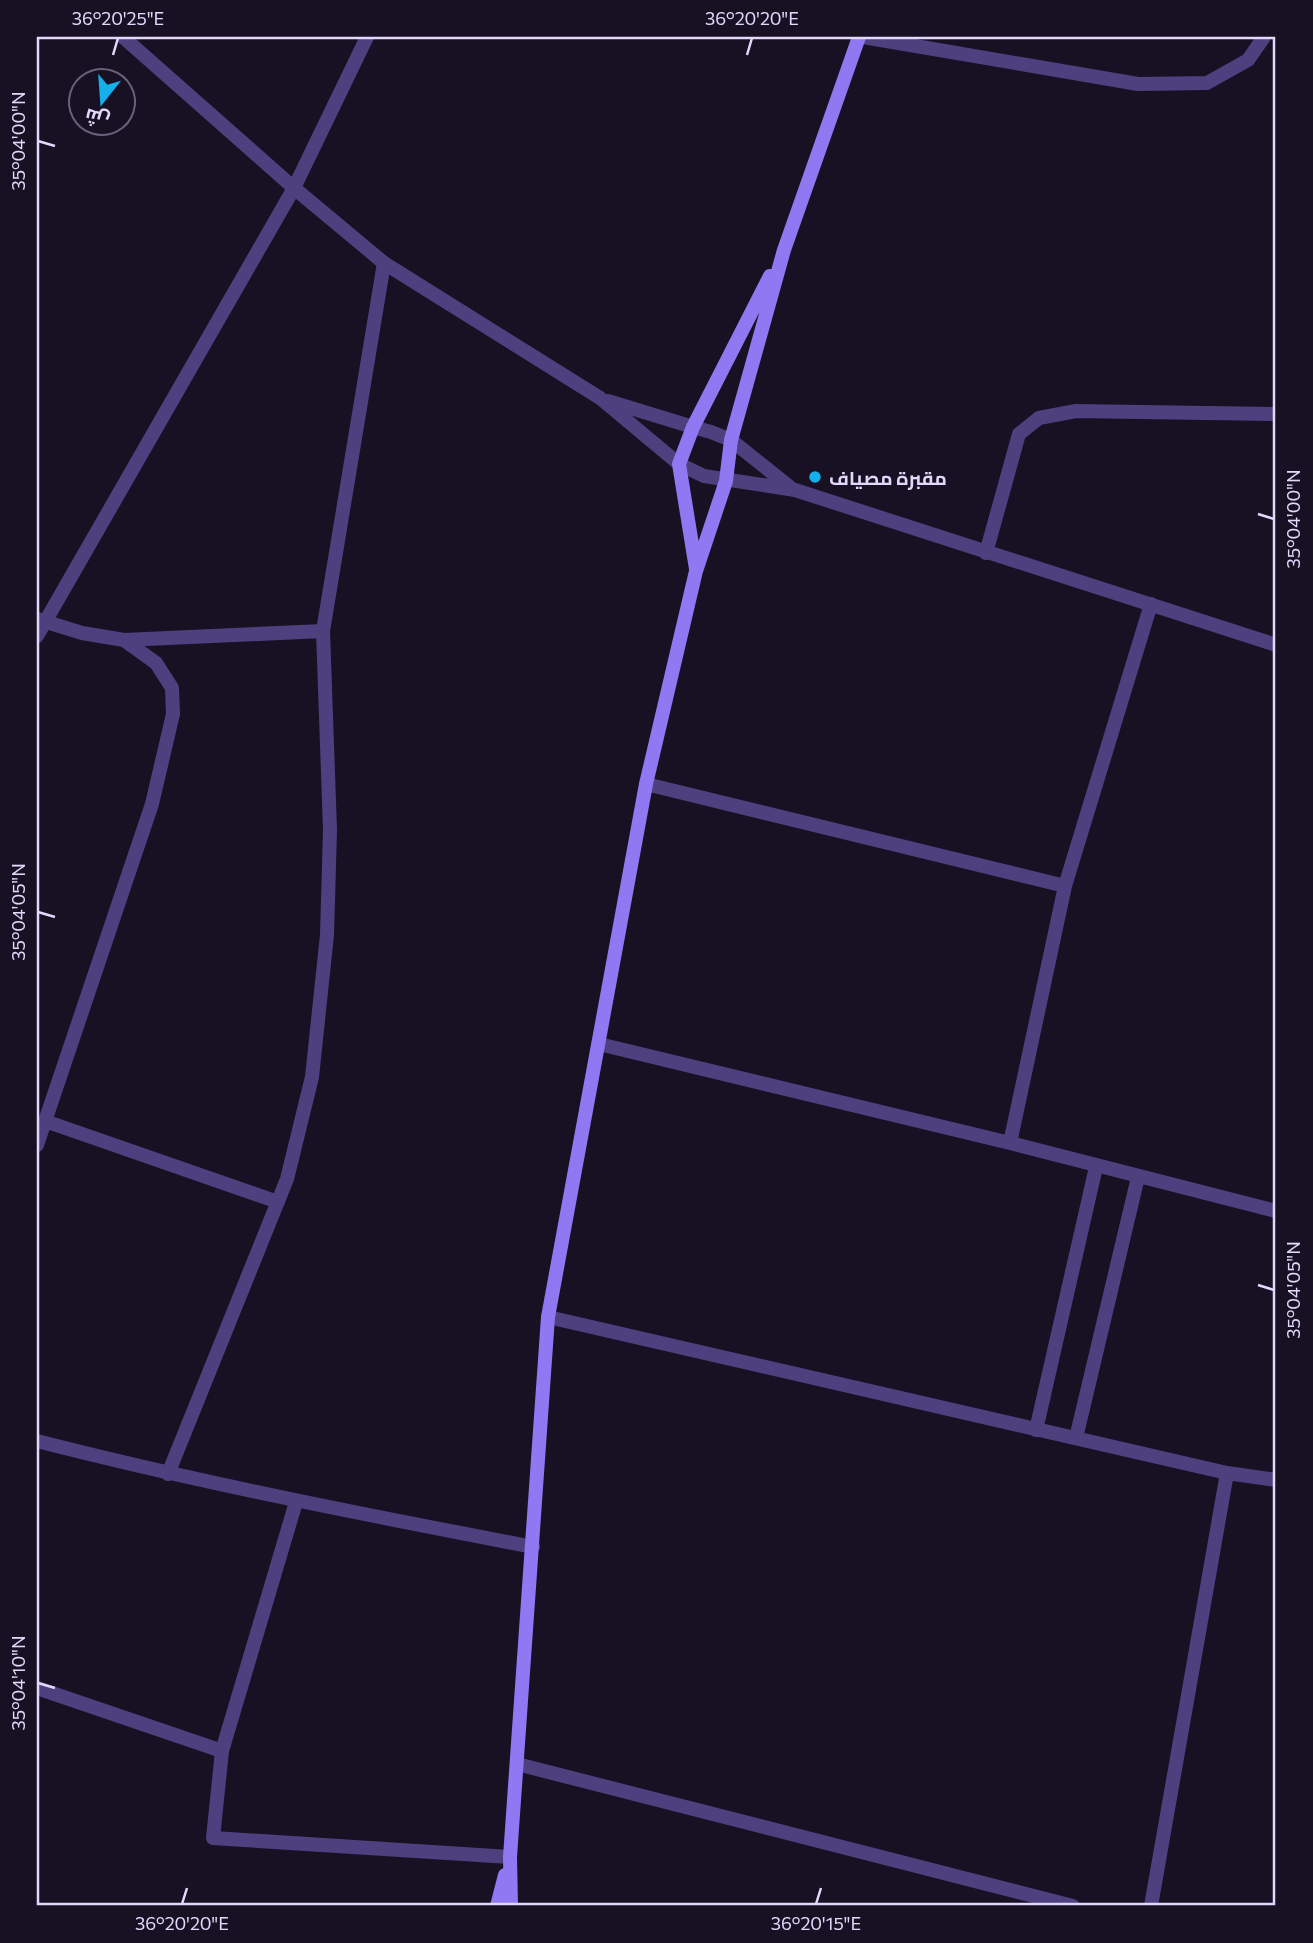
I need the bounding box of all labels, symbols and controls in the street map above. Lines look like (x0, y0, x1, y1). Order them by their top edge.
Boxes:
text: 36°20'25"E (72, 7, 164, 29)
text: 36°20'20"E (705, 7, 799, 29)
north arrow (66, 66, 136, 136)
text: 35°04'00"N (7, 91, 29, 191)
text: ش (82, 103, 112, 133)
place label: مقبرة مصياف (829, 466, 947, 490)
marker: مقبرة مصياف (807, 469, 823, 485)
text: 35°04'00"N (1282, 469, 1304, 569)
text: 35°04'05"N (7, 863, 29, 961)
text: 35°04'05"N (1282, 1241, 1304, 1339)
text: 35°04'10"N (7, 1636, 29, 1730)
text: 36°20'20"E (135, 1912, 229, 1934)
text: 36°20'15"E (771, 1912, 861, 1934)

